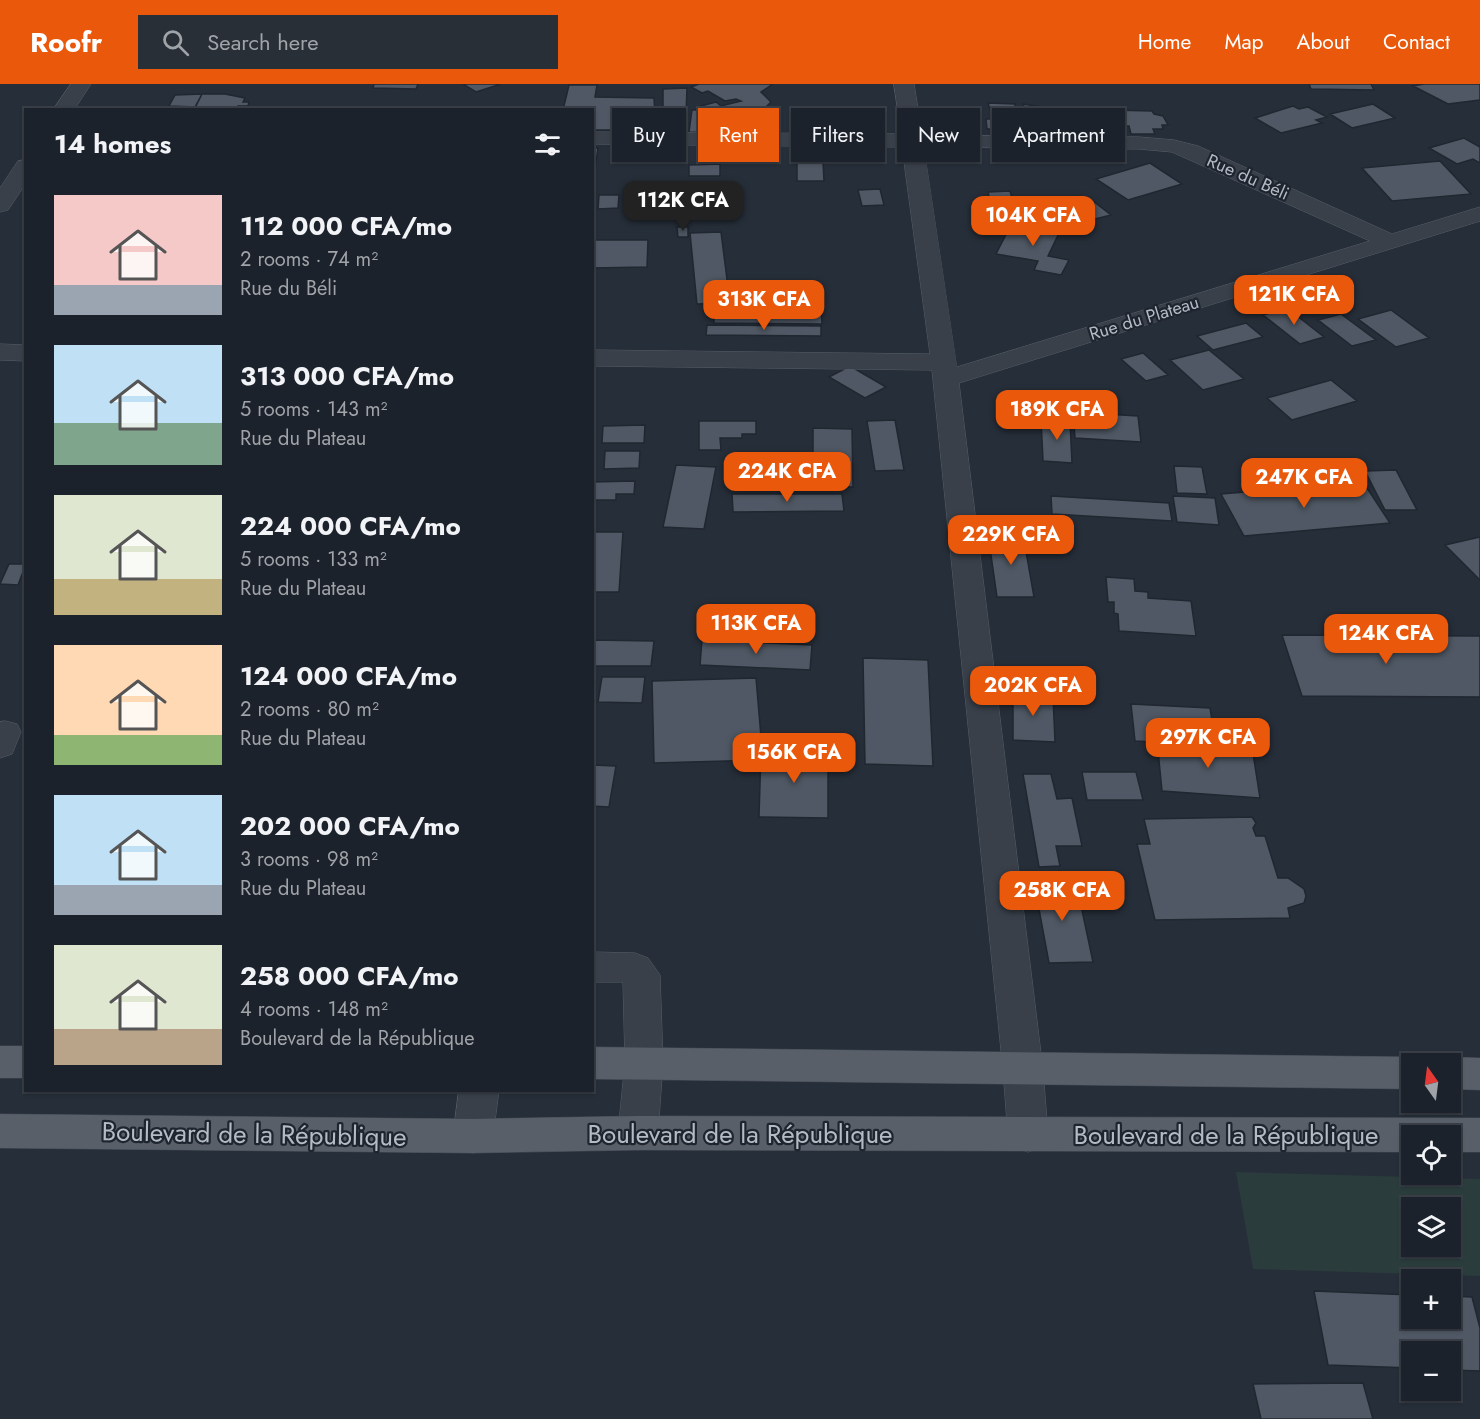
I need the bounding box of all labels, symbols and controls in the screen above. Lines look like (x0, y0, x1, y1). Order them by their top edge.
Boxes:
search box (138, 15, 558, 69)
text: Roofr (30, 22, 102, 63)
icon: search (159, 26, 192, 59)
text: Search here (207, 26, 319, 58)
text: Home (1138, 27, 1191, 57)
text: Map (1224, 27, 1264, 57)
text: About (1297, 27, 1350, 57)
text: Contact (1383, 27, 1450, 57)
chip: Buy (612, 108, 686, 162)
chip: Rent (698, 108, 779, 162)
chip: Filters (791, 108, 885, 162)
chip: New (897, 108, 980, 162)
chip: Apartment (992, 108, 1125, 162)
text: 14 homes (54, 125, 171, 163)
icon: filters (531, 128, 564, 161)
street label: Rue du Béli (1203, 147, 1293, 207)
pin: 112K CFA (621, 181, 745, 232)
text: 112K CFA (637, 186, 729, 215)
pin: 104K CFA (971, 196, 1095, 247)
text: 104K CFA (985, 201, 1081, 230)
text: 112 000 CFA/mo (240, 207, 452, 245)
icon: home (102, 219, 174, 291)
text: 2 rooms · 74 m² (240, 245, 378, 274)
text: Rue du Béli (240, 274, 337, 303)
pin: 121K CFA (1232, 275, 1356, 326)
pin: 313K CFA (702, 280, 826, 331)
text: 121K CFA (1248, 280, 1340, 309)
text: 313K CFA (717, 285, 811, 314)
street label: Rue du Plateau (1086, 289, 1202, 347)
text: 313 000 CFA/mo (240, 357, 454, 395)
icon: home (102, 369, 174, 441)
pin: 189K CFA (995, 390, 1119, 441)
text: 5 rooms · 143 m² (240, 395, 387, 424)
text: 189K CFA (1010, 395, 1104, 424)
text: Rue du Plateau (240, 424, 366, 453)
pin: 224K CFA (725, 452, 849, 503)
text: 224K CFA (738, 457, 836, 486)
pin: 247K CFA (1242, 458, 1366, 509)
text: 247K CFA (1255, 463, 1353, 492)
text: 224 000 CFA/mo (240, 507, 461, 545)
pin: 229K CFA (949, 515, 1073, 566)
icon: home (102, 519, 174, 591)
text: 229K CFA (962, 520, 1060, 549)
text: 5 rooms · 133 m² (240, 545, 387, 574)
text: Rue du Plateau (240, 574, 366, 603)
pin: 113K CFA (694, 604, 818, 655)
text: 113K CFA (710, 609, 802, 638)
pin: 124K CFA (1324, 614, 1448, 665)
text: 124K CFA (1338, 619, 1434, 648)
text: 124 000 CFA/mo (240, 657, 457, 695)
pin: 202K CFA (971, 666, 1095, 717)
icon: home (102, 669, 174, 741)
text: 202K CFA (984, 671, 1082, 700)
text: 2 rooms · 80 m² (240, 695, 379, 724)
pin: 297K CFA (1146, 718, 1270, 769)
text: 297K CFA (1160, 723, 1256, 752)
text: Rue du Plateau (240, 724, 366, 753)
pin: 156K CFA (732, 733, 856, 784)
text: 156K CFA (747, 738, 841, 767)
text: 202 000 CFA/mo (240, 807, 460, 845)
icon: home (102, 819, 174, 891)
text: 3 rooms · 98 m² (240, 845, 378, 874)
pin: 258K CFA (1000, 871, 1124, 922)
text: Rue du Plateau (240, 874, 366, 903)
text: 258K CFA (1014, 876, 1110, 905)
text: 258 000 CFA/mo (240, 957, 459, 995)
icon: home (102, 969, 174, 1041)
text: 4 rooms · 148 m² (240, 995, 388, 1024)
text: Boulevard de la République (240, 1024, 475, 1053)
north arrow (1401, 1053, 1461, 1113)
map controls (1401, 1053, 1461, 1401)
street label: Boulevard de la République (101, 1112, 407, 1156)
street label: Boulevard de la République (588, 1115, 892, 1153)
street label: Boulevard de la République (1074, 1116, 1378, 1154)
button: locate (1401, 1125, 1461, 1185)
button: layers (1401, 1197, 1461, 1257)
button: + (1401, 1269, 1461, 1329)
button: − (1401, 1341, 1461, 1401)

